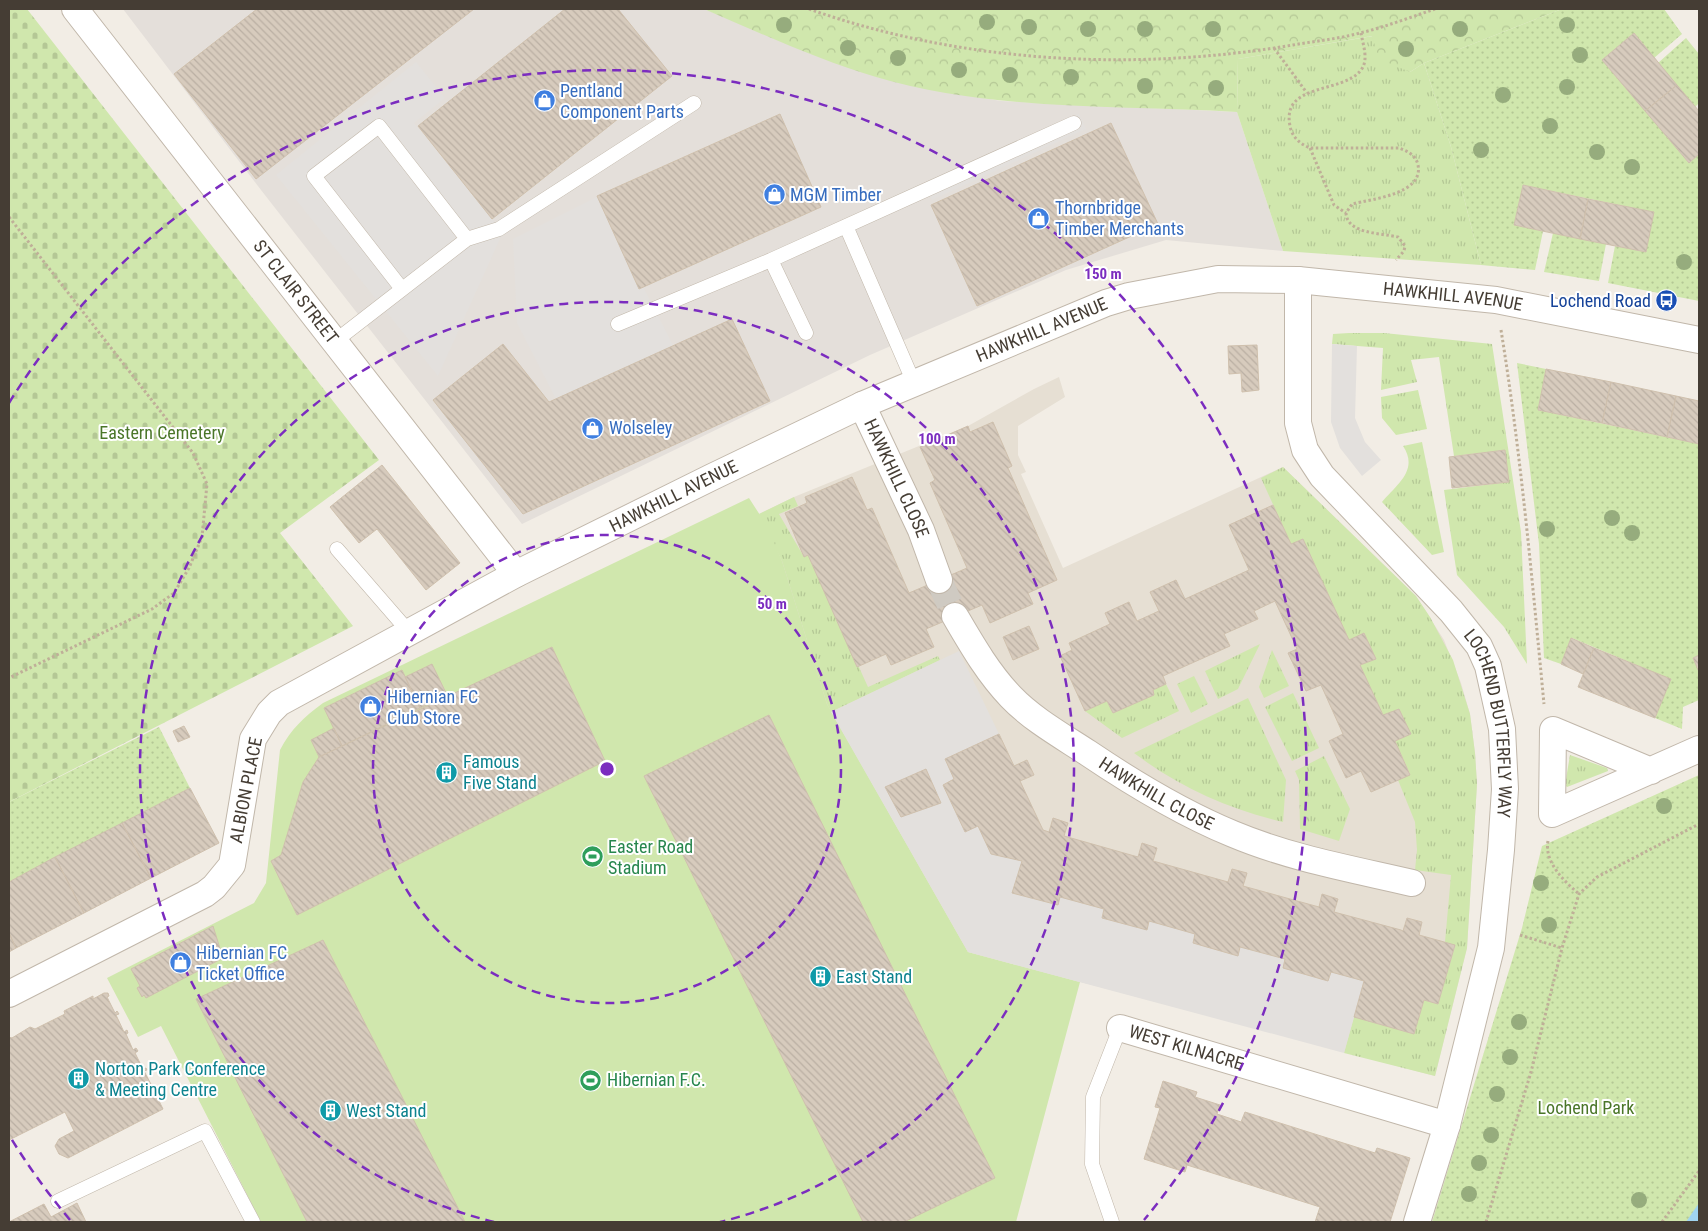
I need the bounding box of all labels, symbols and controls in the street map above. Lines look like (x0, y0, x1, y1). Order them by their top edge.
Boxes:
place label: Pentland Component Parts (560, 80, 684, 122)
shop icon: Pentland Component Parts (532, 89, 556, 113)
shop icon: MGM Timber (762, 183, 786, 207)
place label: MGM Timber (790, 184, 882, 205)
place label: Thornbridge Timber Merchants (1055, 197, 1184, 239)
shop icon: Thornbridge Timber Merchants (1027, 206, 1051, 230)
street label: ST CLAIR STREET (249, 236, 343, 348)
text: 150 m (1084, 265, 1122, 283)
street label: HAWKHILL AVENUE (1382, 278, 1525, 315)
bus stop icon: Lochend Road (1655, 289, 1679, 313)
place label: Lochend Road (1550, 290, 1651, 311)
street label: HAWKHILL AVENUE (973, 293, 1110, 366)
street label: HAWKHILL CLOSE (860, 415, 934, 540)
shop icon: Wolseley (581, 416, 605, 440)
place label: Wolseley (609, 417, 673, 438)
park label: Eastern Cemetery (99, 422, 225, 443)
text: 100 m (918, 430, 956, 448)
street label: HAWKHILL AVENUE (606, 455, 741, 536)
text: 50 m (757, 595, 787, 613)
street label: LOCHEND BUTTERFLY WAY (1460, 625, 1516, 819)
place label: Hibernian FC Club Store (387, 686, 478, 728)
shop icon: Hibernian FC Club Store (359, 695, 383, 719)
street label: ALBION PLACE (225, 735, 266, 845)
place label: Famous Five Stand (463, 751, 537, 793)
street label: HAWKHILL CLOSE (1095, 752, 1218, 834)
building icon: Famous Five Stand (435, 760, 459, 784)
centre of rings (598, 760, 616, 778)
place label: Easter Road Stadium (608, 836, 693, 878)
sports icon: Easter Road Stadium (580, 845, 604, 869)
place label: Hibernian FC Ticket Office (196, 942, 287, 984)
shop icon: Hibernian FC Ticket Office (168, 951, 192, 975)
building icon: East Stand (808, 965, 832, 989)
place label: East Stand (836, 966, 912, 987)
street label: WEST KILNACRE (1127, 1020, 1246, 1074)
place label: Norton Park Conference & Meeting Centre (95, 1058, 265, 1100)
building icon: Norton Park Conference & Meeting Centre (67, 1067, 91, 1091)
sports icon: Hibernian F.C. (579, 1068, 603, 1092)
place label: Hibernian F.C. (607, 1069, 706, 1090)
park label: Lochend Park (1538, 1097, 1634, 1118)
building icon: West Stand (318, 1099, 342, 1123)
place label: West Stand (346, 1100, 426, 1121)

